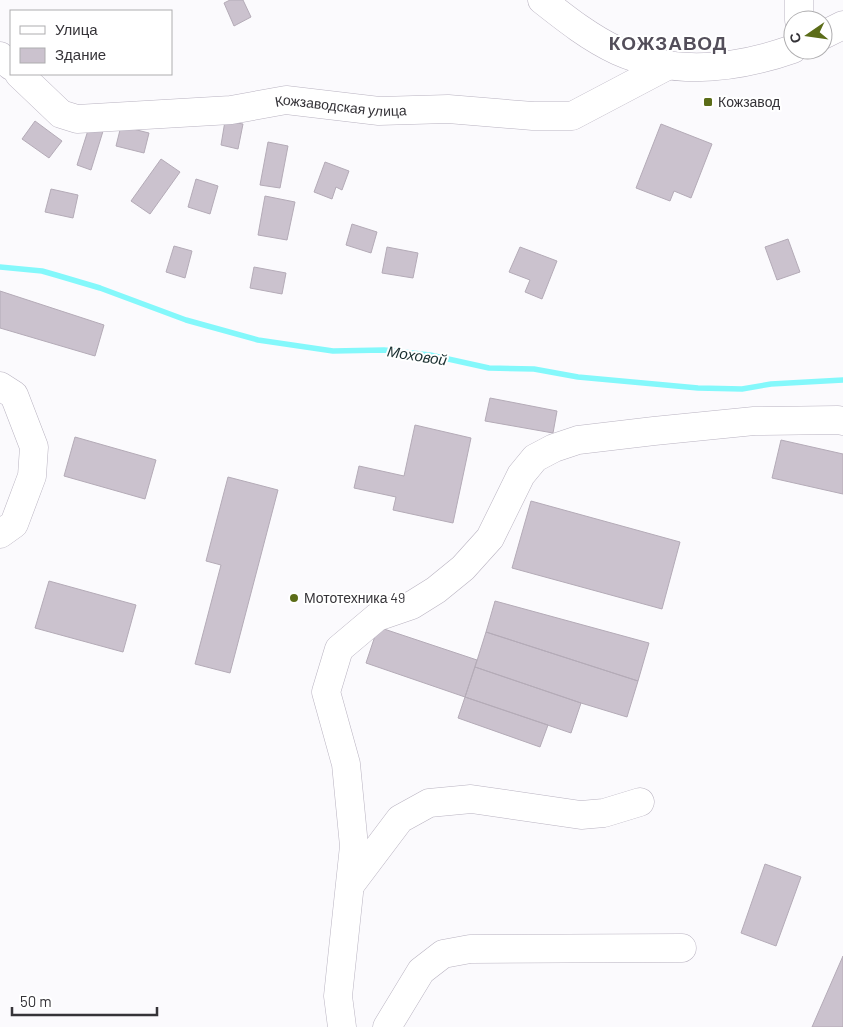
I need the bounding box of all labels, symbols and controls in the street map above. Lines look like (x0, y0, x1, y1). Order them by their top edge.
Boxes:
legend (10, 10, 172, 75)
north arrow (783, 10, 833, 60)
text: Улица (55, 20, 98, 38)
district label: КОЖЗАВОД (609, 31, 727, 54)
text: С (785, 31, 804, 45)
text: Здание (55, 45, 106, 63)
street label: Кожзаводская улица (273, 91, 407, 119)
place label: Кожзавод (718, 93, 780, 110)
marker: Кожзавод (702, 96, 714, 108)
water label: Моховой (386, 341, 449, 369)
place label: Мототехника 49 (304, 589, 405, 606)
marker: Мототехника 49 (288, 592, 300, 604)
scale bar (12, 984, 158, 1016)
text: 50 m (20, 992, 52, 1010)

